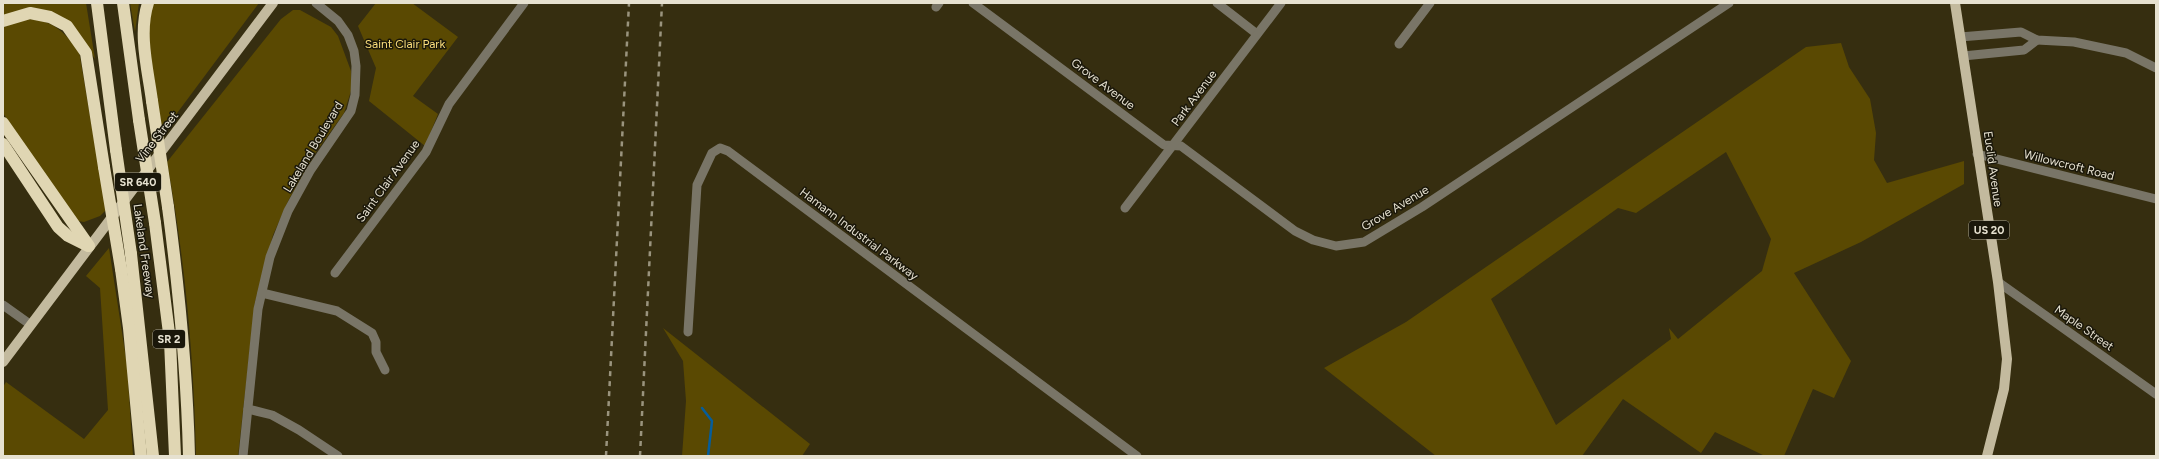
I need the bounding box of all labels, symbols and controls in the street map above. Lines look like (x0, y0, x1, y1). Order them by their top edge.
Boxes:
park label: Saint Clair Park (365, 37, 445, 51)
street label: Grove Avenue (1068, 55, 1138, 113)
street label: Park Avenue (1168, 67, 1220, 129)
street label: Lakeland Boulevard (280, 99, 346, 195)
street label: Vine Street (133, 108, 182, 165)
street label: Euclid Avenue (1981, 130, 2005, 208)
street label: Saint Clair Avenue (353, 137, 423, 225)
street label: Willowcroft Road (2022, 147, 2116, 183)
road number: SR 640 (115, 173, 161, 191)
street label: Grove Avenue (1359, 182, 1432, 234)
street label: Hamann Industrial Parkway (797, 185, 922, 284)
street label: Lakeland Freeway (130, 203, 158, 300)
road number: US 20 (1969, 221, 2009, 239)
street label: Maple Street (2052, 302, 2117, 354)
road number: SR 2 (153, 330, 185, 348)

